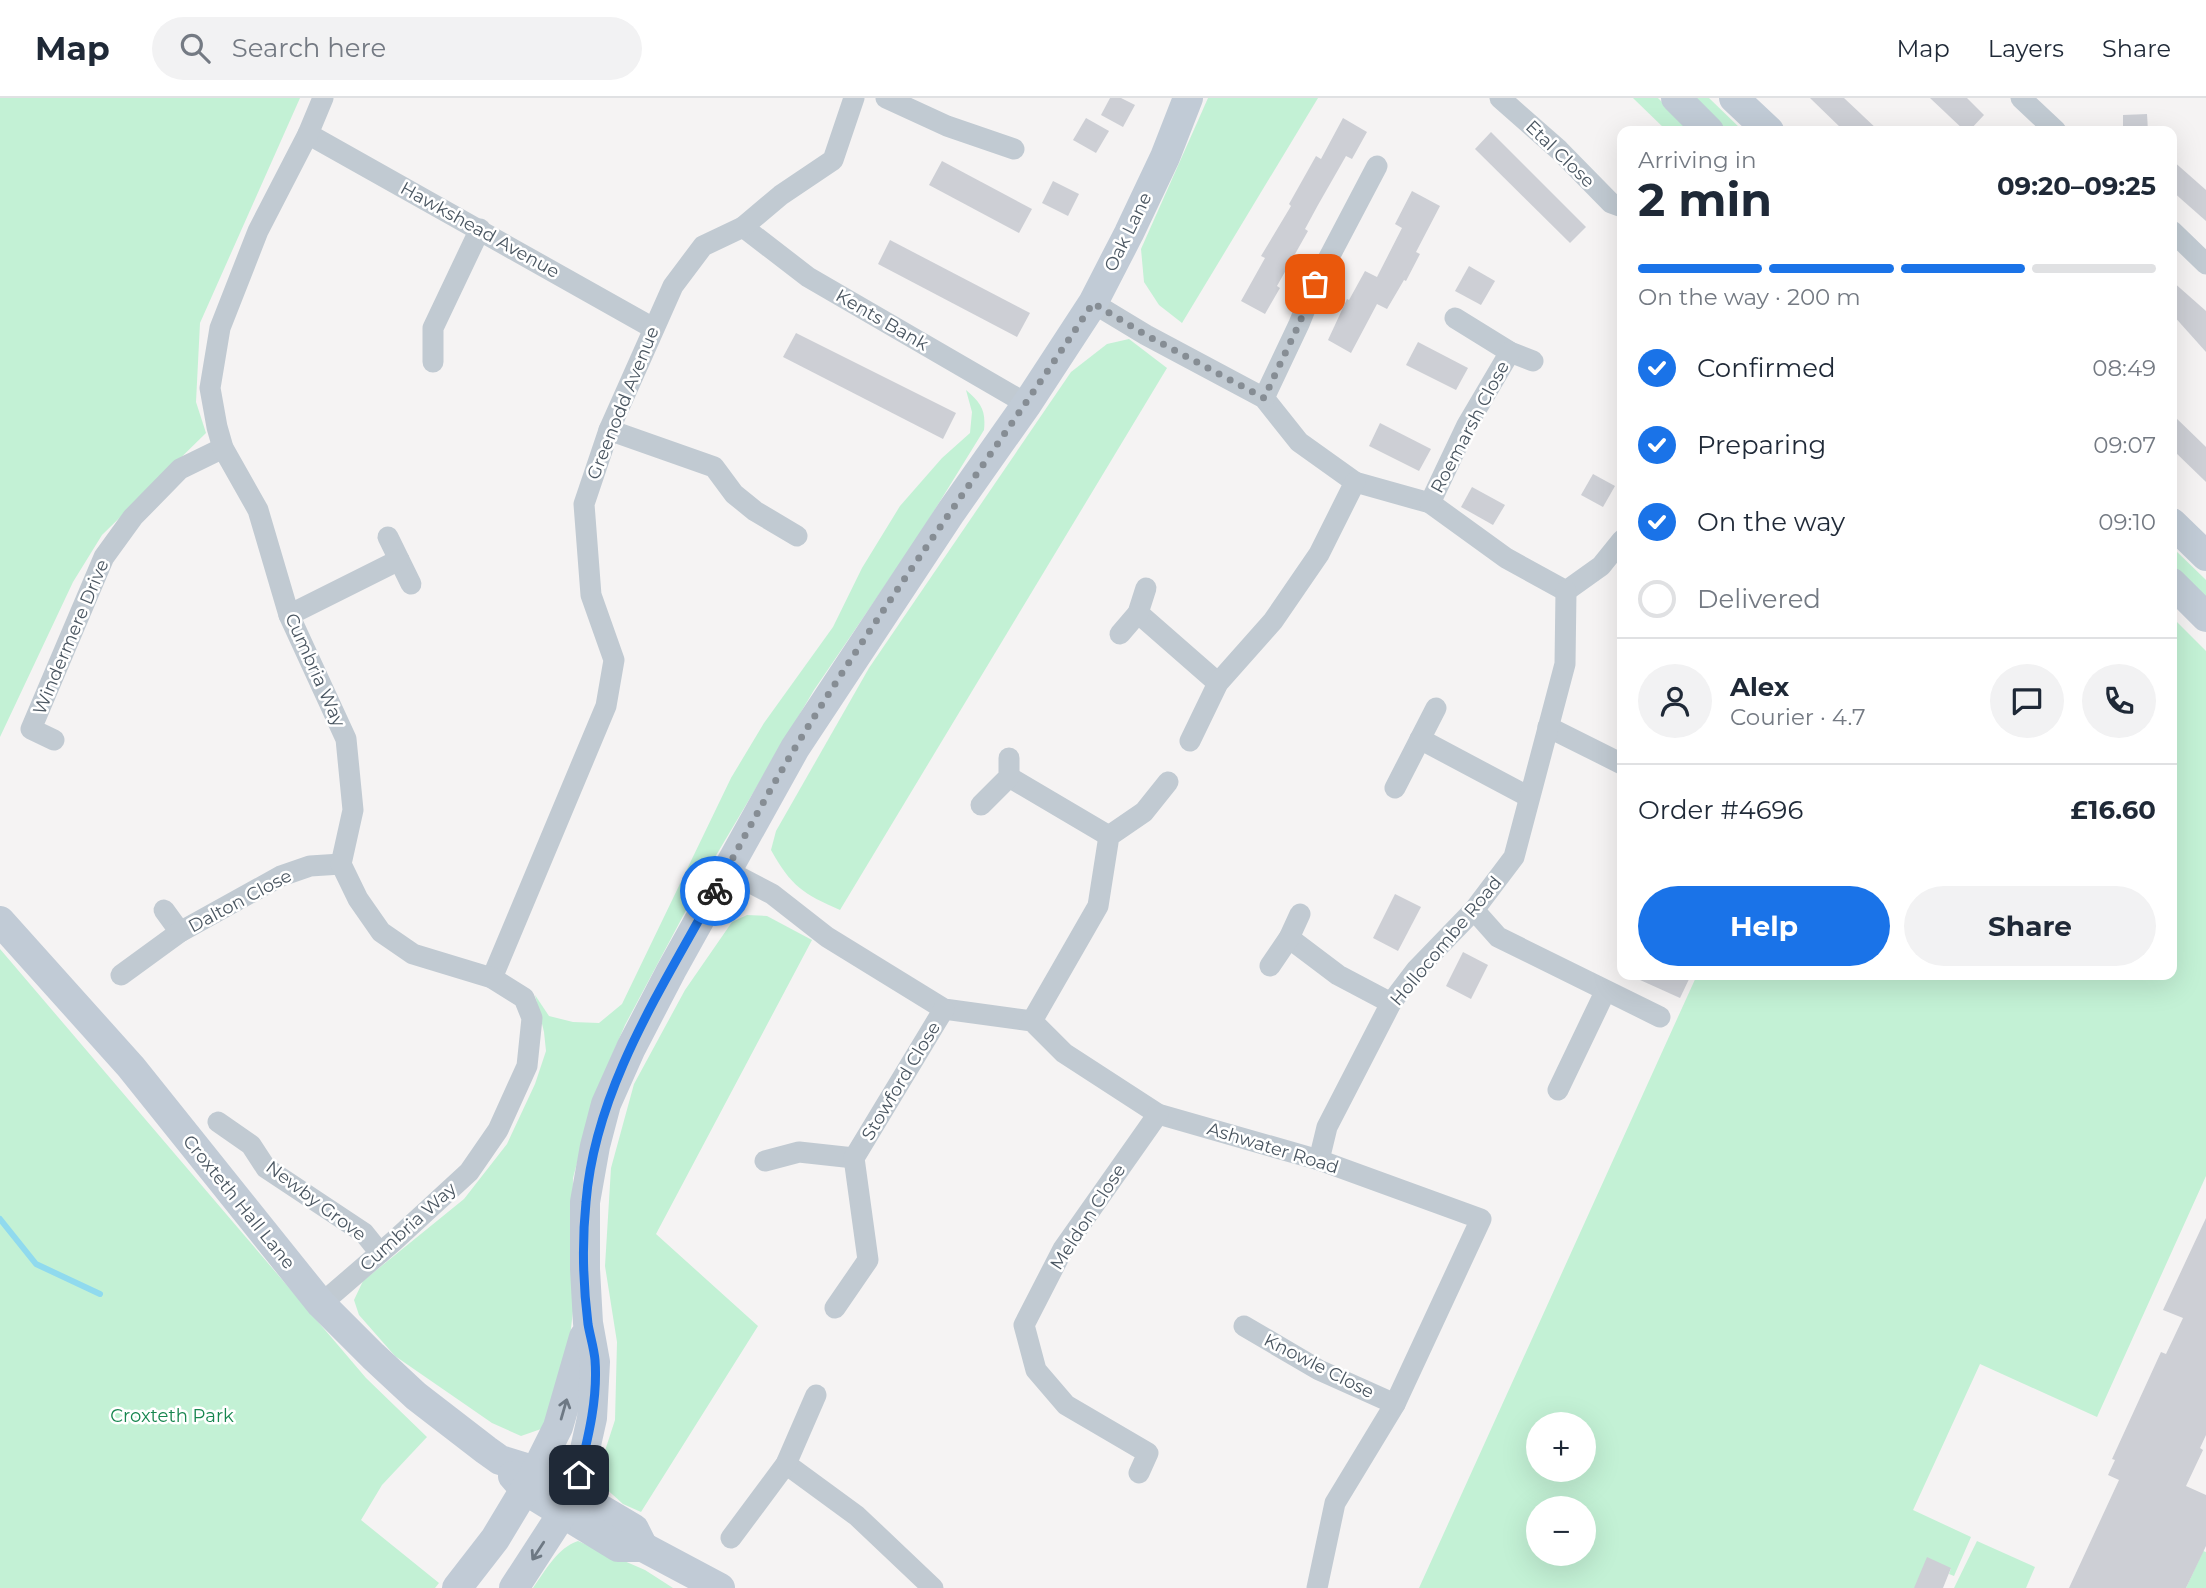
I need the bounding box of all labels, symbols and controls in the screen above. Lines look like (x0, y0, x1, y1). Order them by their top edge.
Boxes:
search box (152, 17, 642, 80)
text: Map (35, 28, 110, 68)
icon: search (176, 29, 214, 67)
text: Search here (232, 32, 386, 64)
text: Map (1896, 34, 1950, 63)
text: Layers (1988, 34, 2064, 63)
text: Share (2102, 34, 2171, 63)
street label: Etal Close (1521, 116, 1599, 192)
text: Arriving in (1638, 146, 1757, 174)
text: 09:20–09:25 (1997, 170, 2156, 202)
text: 2 min (1638, 171, 1772, 228)
street label: Hawkshead Avenue (397, 177, 563, 283)
street label: Oak Lane (1099, 189, 1157, 275)
pin (1285, 254, 1345, 314)
icon: bag (1296, 265, 1334, 303)
text: On the way · 200 m (1638, 283, 1861, 311)
street label: Kents Bank (832, 285, 932, 355)
street label: Greenodd Avenue (582, 323, 664, 483)
icon: check (1638, 349, 1676, 387)
text: Confirmed (1697, 352, 1836, 384)
text: 08:49 (2092, 354, 2156, 382)
street label: Roemarsh Close (1426, 357, 1514, 497)
icon: check (1638, 426, 1676, 464)
text: Preparing (1697, 429, 1826, 461)
text: 09:07 (2093, 431, 2156, 459)
icon: check (1638, 503, 1676, 541)
text: On the way (1697, 506, 1845, 538)
text: 09:10 (2098, 508, 2156, 536)
street label: Windermere Drive (28, 556, 114, 718)
text: Delivered (1697, 583, 1821, 615)
street label: Cumbria Way (280, 610, 350, 730)
button: person (1638, 664, 1712, 738)
button: chat (1990, 664, 2064, 738)
button: phone (2082, 664, 2156, 738)
text: Alex (1730, 671, 1789, 703)
text: Courier · 4.7 (1730, 703, 1866, 731)
text: Order #4696 (1638, 794, 1803, 826)
text: £16.60 (2071, 794, 2156, 826)
courier (680, 856, 750, 926)
street label: Dalton Close (185, 865, 296, 937)
icon: bike (696, 872, 734, 910)
street label: Hollocombe Road (1385, 872, 1507, 1010)
button: Help (1638, 886, 1890, 966)
button: Share (1904, 886, 2156, 966)
street label: Stowford Close (857, 1018, 945, 1144)
street label: Ashwater Road (1205, 1118, 1341, 1178)
street label: Croxteth Hall Lane (178, 1130, 300, 1274)
street label: Newby Grove (262, 1156, 371, 1246)
street label: Meldon Close (1046, 1160, 1130, 1274)
street label: Cumbria Way (355, 1178, 461, 1276)
street label: Knowle Close (1260, 1329, 1378, 1403)
one-way arrow (558, 1398, 571, 1420)
park label: Croxteth Park (110, 1405, 234, 1427)
map controls (1526, 1412, 1596, 1566)
button: + (1526, 1412, 1596, 1482)
pin (549, 1445, 609, 1505)
icon: home (560, 1456, 598, 1494)
button: − (1526, 1496, 1596, 1566)
one-way arrow (531, 1541, 546, 1560)

